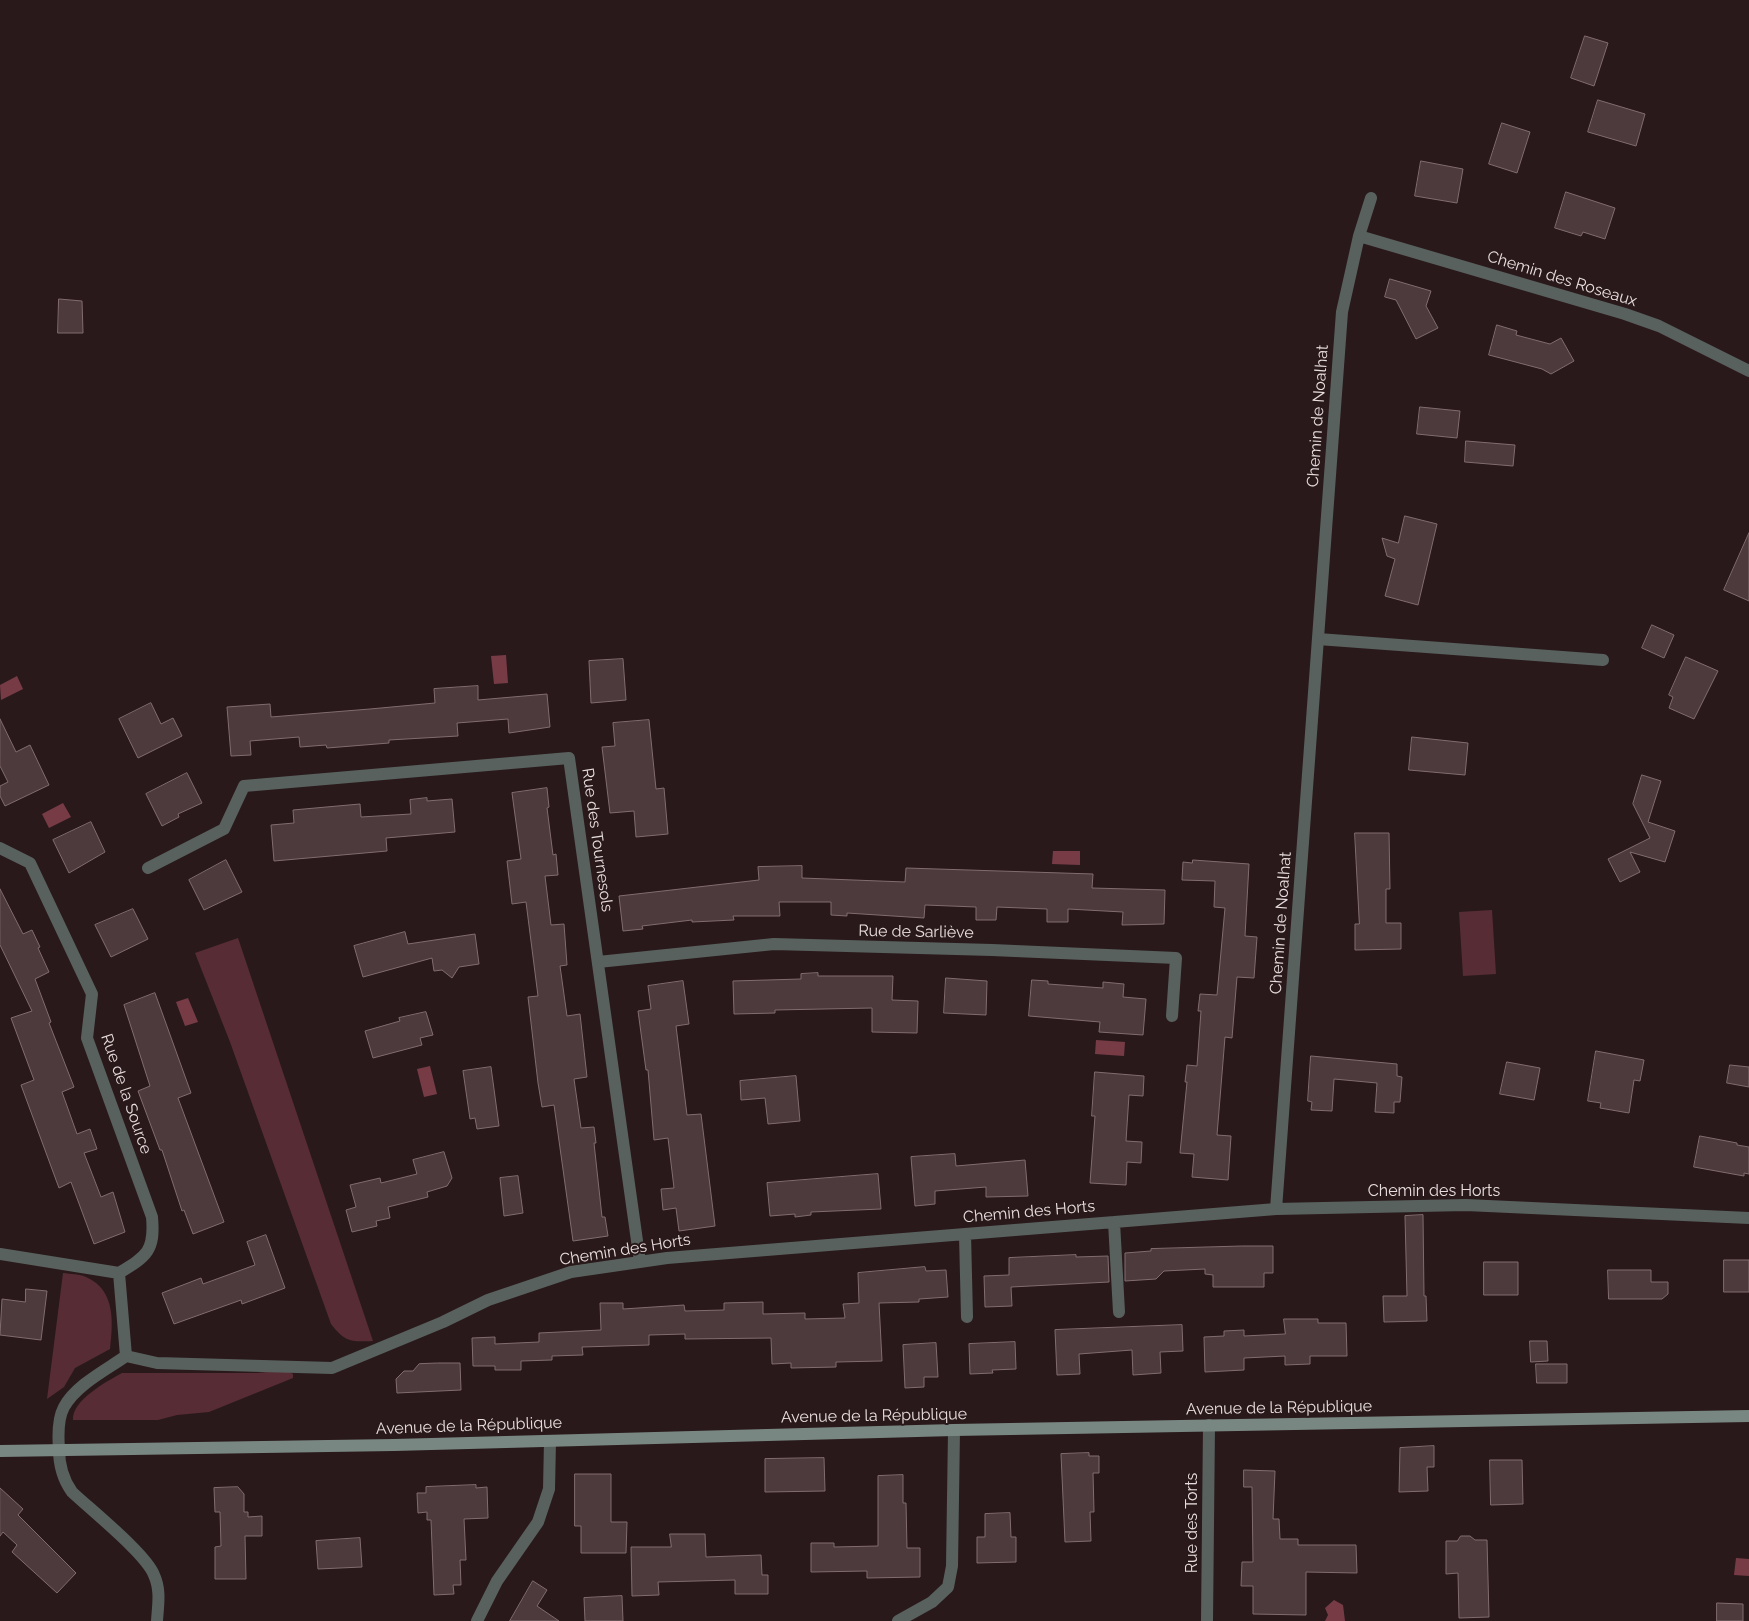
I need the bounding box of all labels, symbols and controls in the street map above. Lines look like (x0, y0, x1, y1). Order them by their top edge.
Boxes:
street label: Chemin des Roseaux (1485, 247, 1639, 311)
street label: Chemin de Noalhat (1303, 344, 1333, 488)
street label: Rue des Tournesols (577, 767, 617, 913)
street label: Chemin de Noalhat (1266, 851, 1296, 995)
street label: Rue de Sarliève (858, 921, 974, 943)
street label: Rue de la Source (96, 1031, 156, 1157)
street label: Chemin des Horts (1368, 1181, 1500, 1201)
street label: Chemin des Horts (962, 1197, 1096, 1227)
street label: Chemin des Horts (558, 1230, 692, 1270)
street label: Avenue de la République (1186, 1397, 1372, 1419)
street label: Avenue de la République (781, 1405, 967, 1427)
street label: Avenue de la République (376, 1413, 562, 1439)
street label: Rue des Torts (1182, 1473, 1202, 1573)

